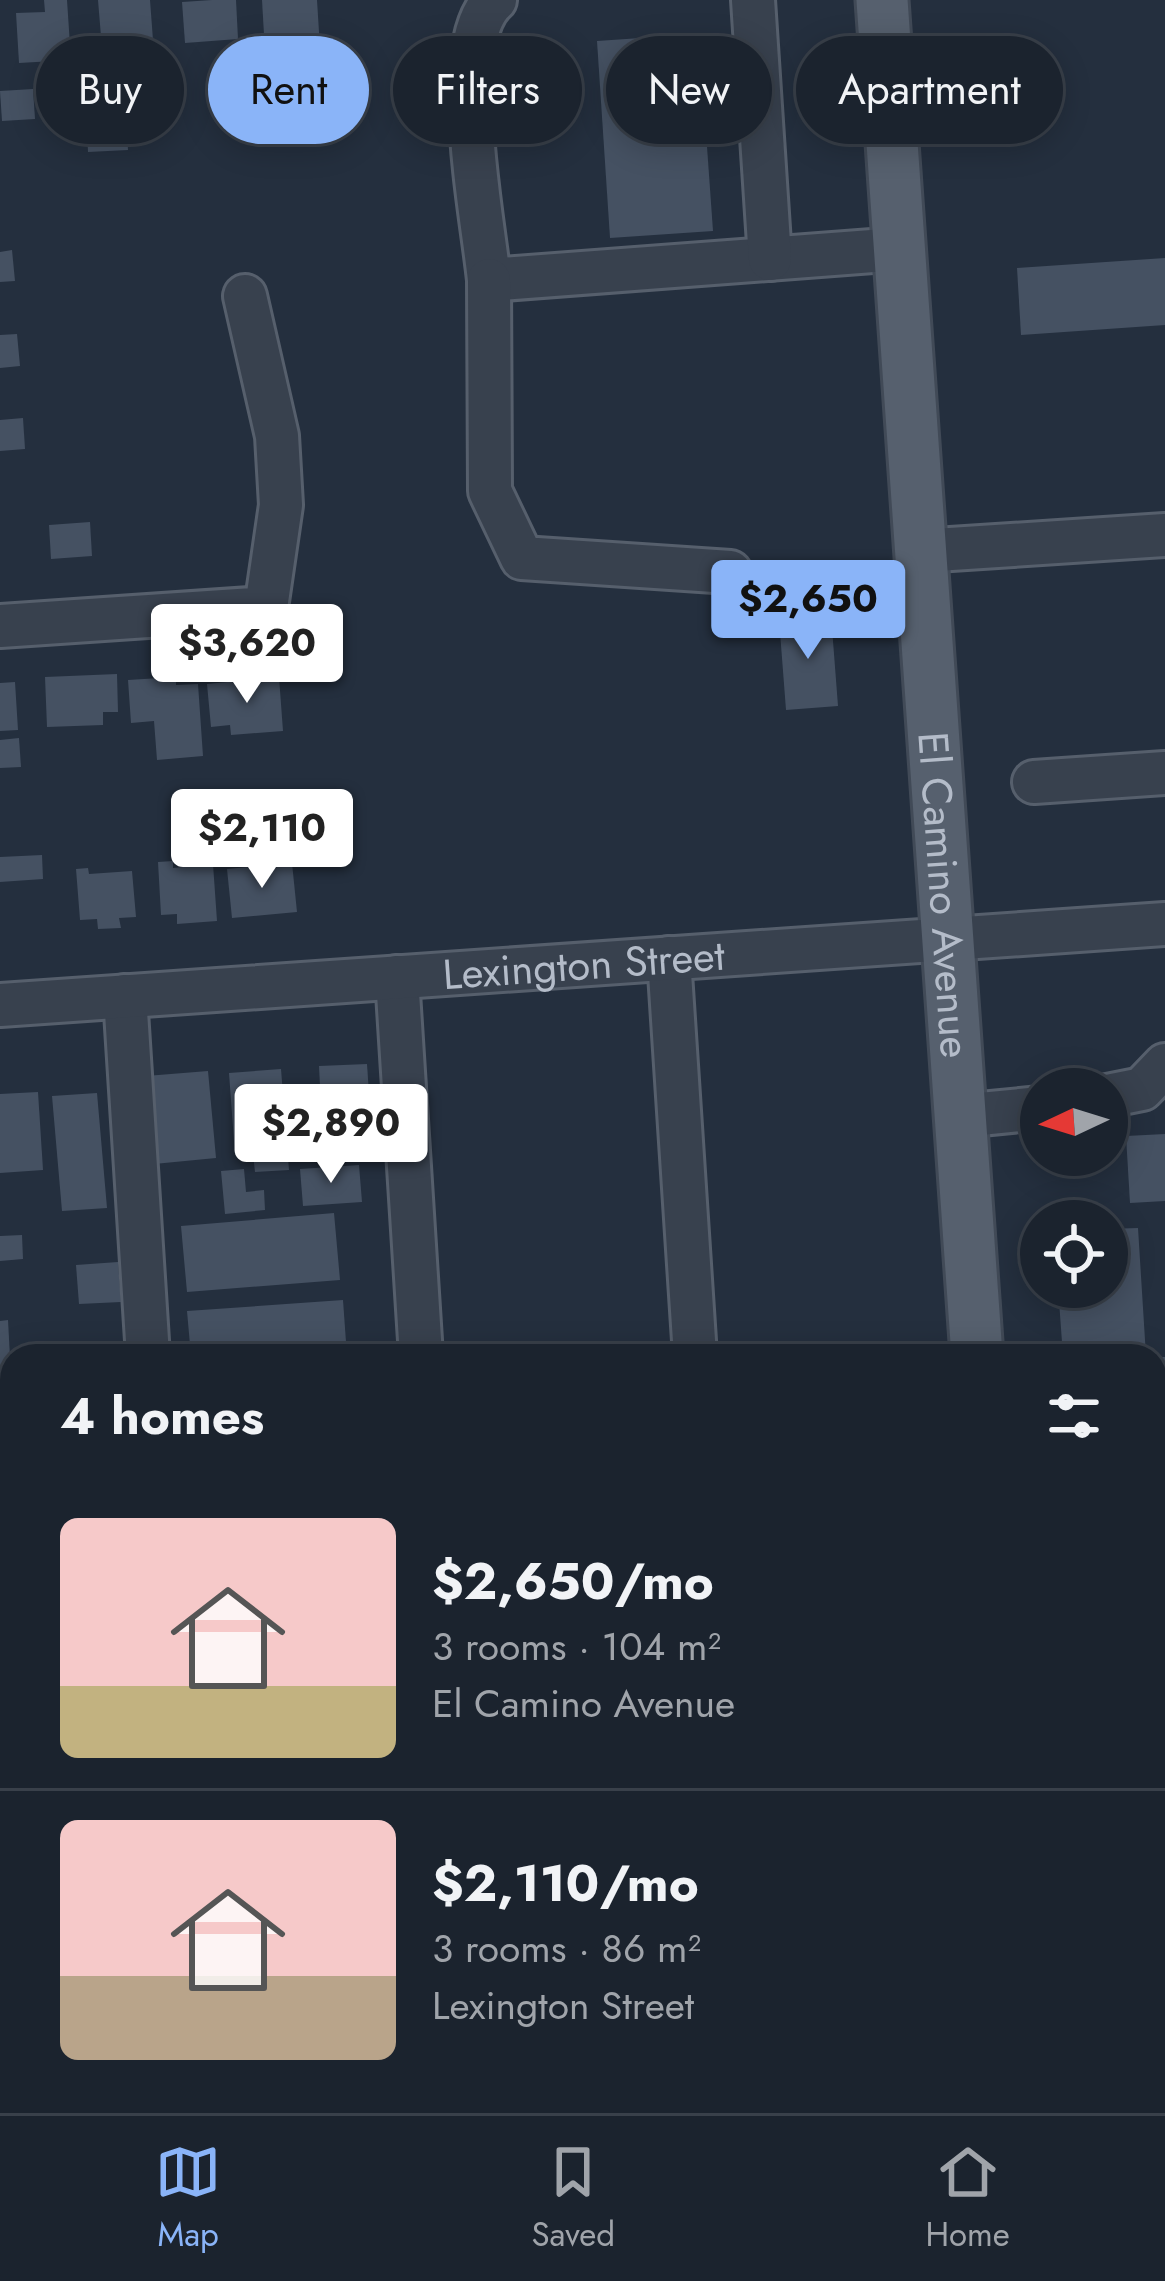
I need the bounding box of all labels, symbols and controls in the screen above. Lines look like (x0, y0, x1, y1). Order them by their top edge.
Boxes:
chip: Buy (36, 36, 184, 144)
chip: Rent (208, 36, 369, 144)
chip: Filters (393, 36, 582, 144)
chip: New (606, 36, 772, 144)
chip: Apartment (796, 36, 1063, 144)
pin: $2,650 (710, 560, 906, 662)
text: $2,650 (738, 570, 878, 627)
pin: $3,620 (149, 604, 345, 706)
text: $3,620 (178, 614, 316, 671)
street label: El Camino Avenue (902, 730, 986, 1060)
pin: $2,110 (164, 789, 360, 891)
text: $2,110 (198, 799, 326, 856)
street label: Lexington Street (441, 925, 727, 1005)
north arrow (1020, 1068, 1128, 1176)
map controls (1020, 1068, 1128, 1308)
pin: $2,890 (233, 1084, 429, 1186)
text: $2,890 (262, 1094, 400, 1151)
button: locate (1020, 1200, 1128, 1308)
text: 4 homes (60, 1379, 264, 1453)
icon: filters (1041, 1383, 1107, 1449)
text: $2,650/mo (432, 1544, 714, 1618)
icon: home (156, 1566, 300, 1710)
text: 3 rooms · 104 m² (432, 1618, 721, 1675)
text: El Camino Avenue (432, 1675, 735, 1732)
text: $2,110/mo (432, 1846, 699, 1920)
icon: home (156, 1868, 300, 2012)
text: 3 rooms · 86 m² (432, 1920, 701, 1977)
text: Lexington Street (432, 1977, 694, 2034)
tab: Map (155, 2139, 221, 2258)
tab: Saved (531, 2139, 615, 2258)
tab: Home (925, 2139, 1010, 2258)

